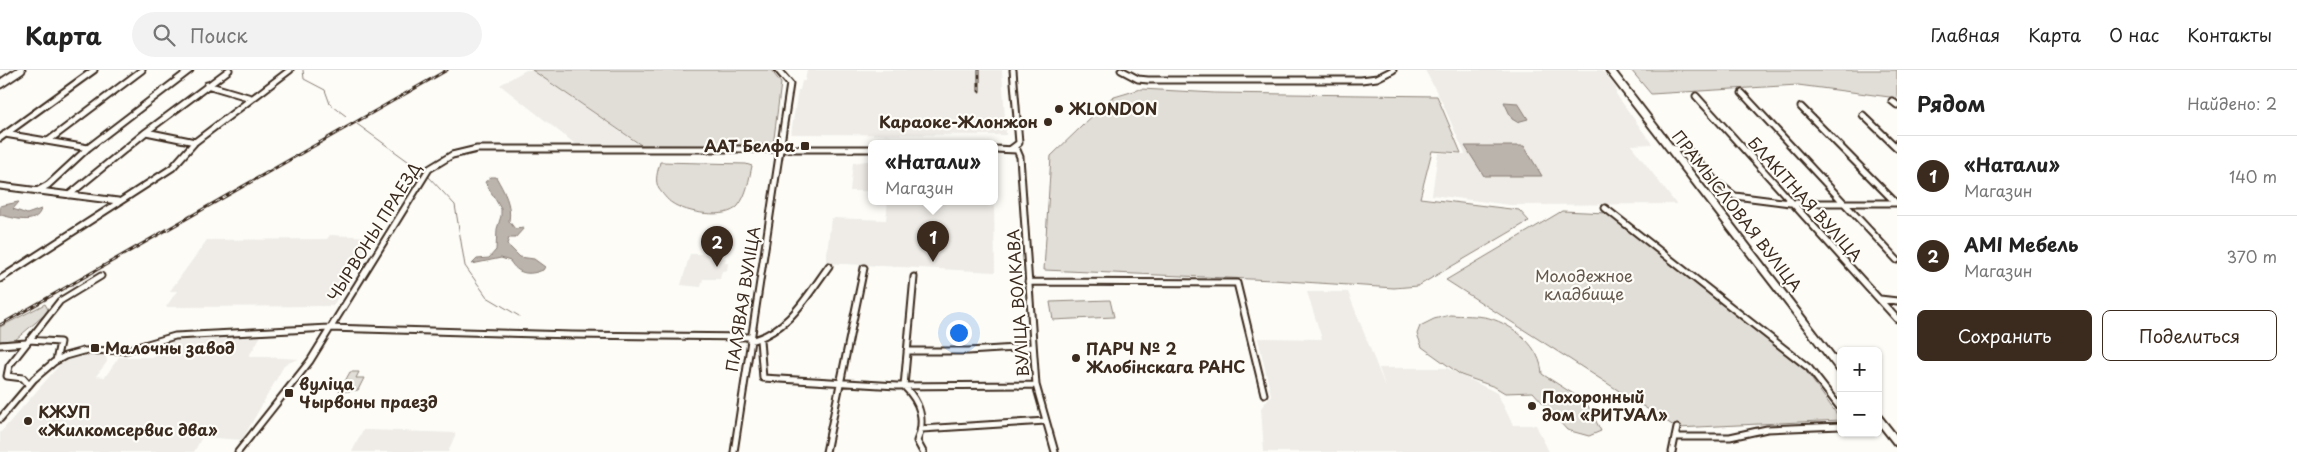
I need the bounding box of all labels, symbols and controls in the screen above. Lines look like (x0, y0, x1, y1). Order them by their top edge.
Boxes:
search box (132, 12, 482, 57)
text: Карта (25, 17, 102, 53)
icon: search (150, 21, 178, 49)
text: Поиск (190, 21, 248, 49)
text: Главная (1931, 21, 2000, 48)
text: Карта (2028, 21, 2081, 48)
text: О нас (2109, 21, 2159, 48)
text: Контакты (2187, 21, 2272, 48)
text: Рядом (1917, 87, 1985, 119)
text: Найдено: 2 (2187, 91, 2277, 115)
place label: ЖLONDON (1068, 96, 1158, 120)
marker: ЖLONDON (1053, 103, 1065, 115)
place label: Караоке-Жлонжон (879, 109, 1038, 133)
marker: Караоке-Жлонжон (1042, 116, 1054, 128)
street label: ПРАМЫСЛОВАЯ ВУЛІЦА (1667, 125, 1808, 296)
street label: БЛАКІТНАЯ ВУЛІЦА (1743, 131, 1868, 266)
place label: ААТ Белфа (704, 133, 795, 157)
marker: ААТ Белфа (799, 140, 811, 152)
popup (868, 140, 998, 205)
text: «Натали» (885, 147, 981, 175)
text: «Натали» (1964, 150, 2060, 178)
street label: ЧЫРВОНЫ ПРАЕЗД (321, 157, 426, 306)
text: 1 (1929, 164, 1937, 188)
text: 140 m (2229, 164, 2277, 188)
text: Магазин (885, 175, 954, 199)
text: Магазин (1964, 178, 2033, 202)
pin: 1 (917, 221, 949, 262)
street label: ПАЛЯВАЯ ВУЛІЦА (719, 224, 765, 373)
pin: 2 (701, 226, 733, 267)
street label: ВУЛІЦА ВОЛКАВА (1000, 228, 1034, 378)
text: AMI Мебель (1964, 230, 2078, 258)
text: 2 (1927, 244, 1939, 268)
text: 370 m (2227, 244, 2277, 268)
text: Магазин (1964, 258, 2033, 282)
park label: Молодежное кладбище (1535, 263, 1633, 305)
button: Сохранить (1917, 310, 2092, 361)
button: Поделиться (2102, 310, 2277, 361)
your location (946, 320, 972, 346)
place label: Малочны завод (105, 335, 235, 359)
place label: ПАРЧ № 2 Жлобінскага РАНС (1086, 336, 1245, 378)
marker: Малочны завод (89, 342, 101, 354)
map controls (1837, 347, 1882, 437)
button: + (1837, 347, 1882, 392)
marker: ПАРЧ № 2 Жлобінскага РАНС (1070, 352, 1082, 364)
place label: вуліца Чырвоны праезд (299, 371, 438, 413)
place label: Похоронный дом «РИТУАЛ» (1542, 384, 1668, 426)
marker: вуліца Чырвоны праезд (283, 387, 295, 399)
button: − (1837, 392, 1882, 437)
place label: КЖУП «Жилкомсервис два» (38, 399, 218, 441)
marker: Похоронный дом «РИТУАЛ» (1526, 400, 1538, 412)
marker: КЖУП «Жилкомсервис два» (22, 415, 34, 427)

